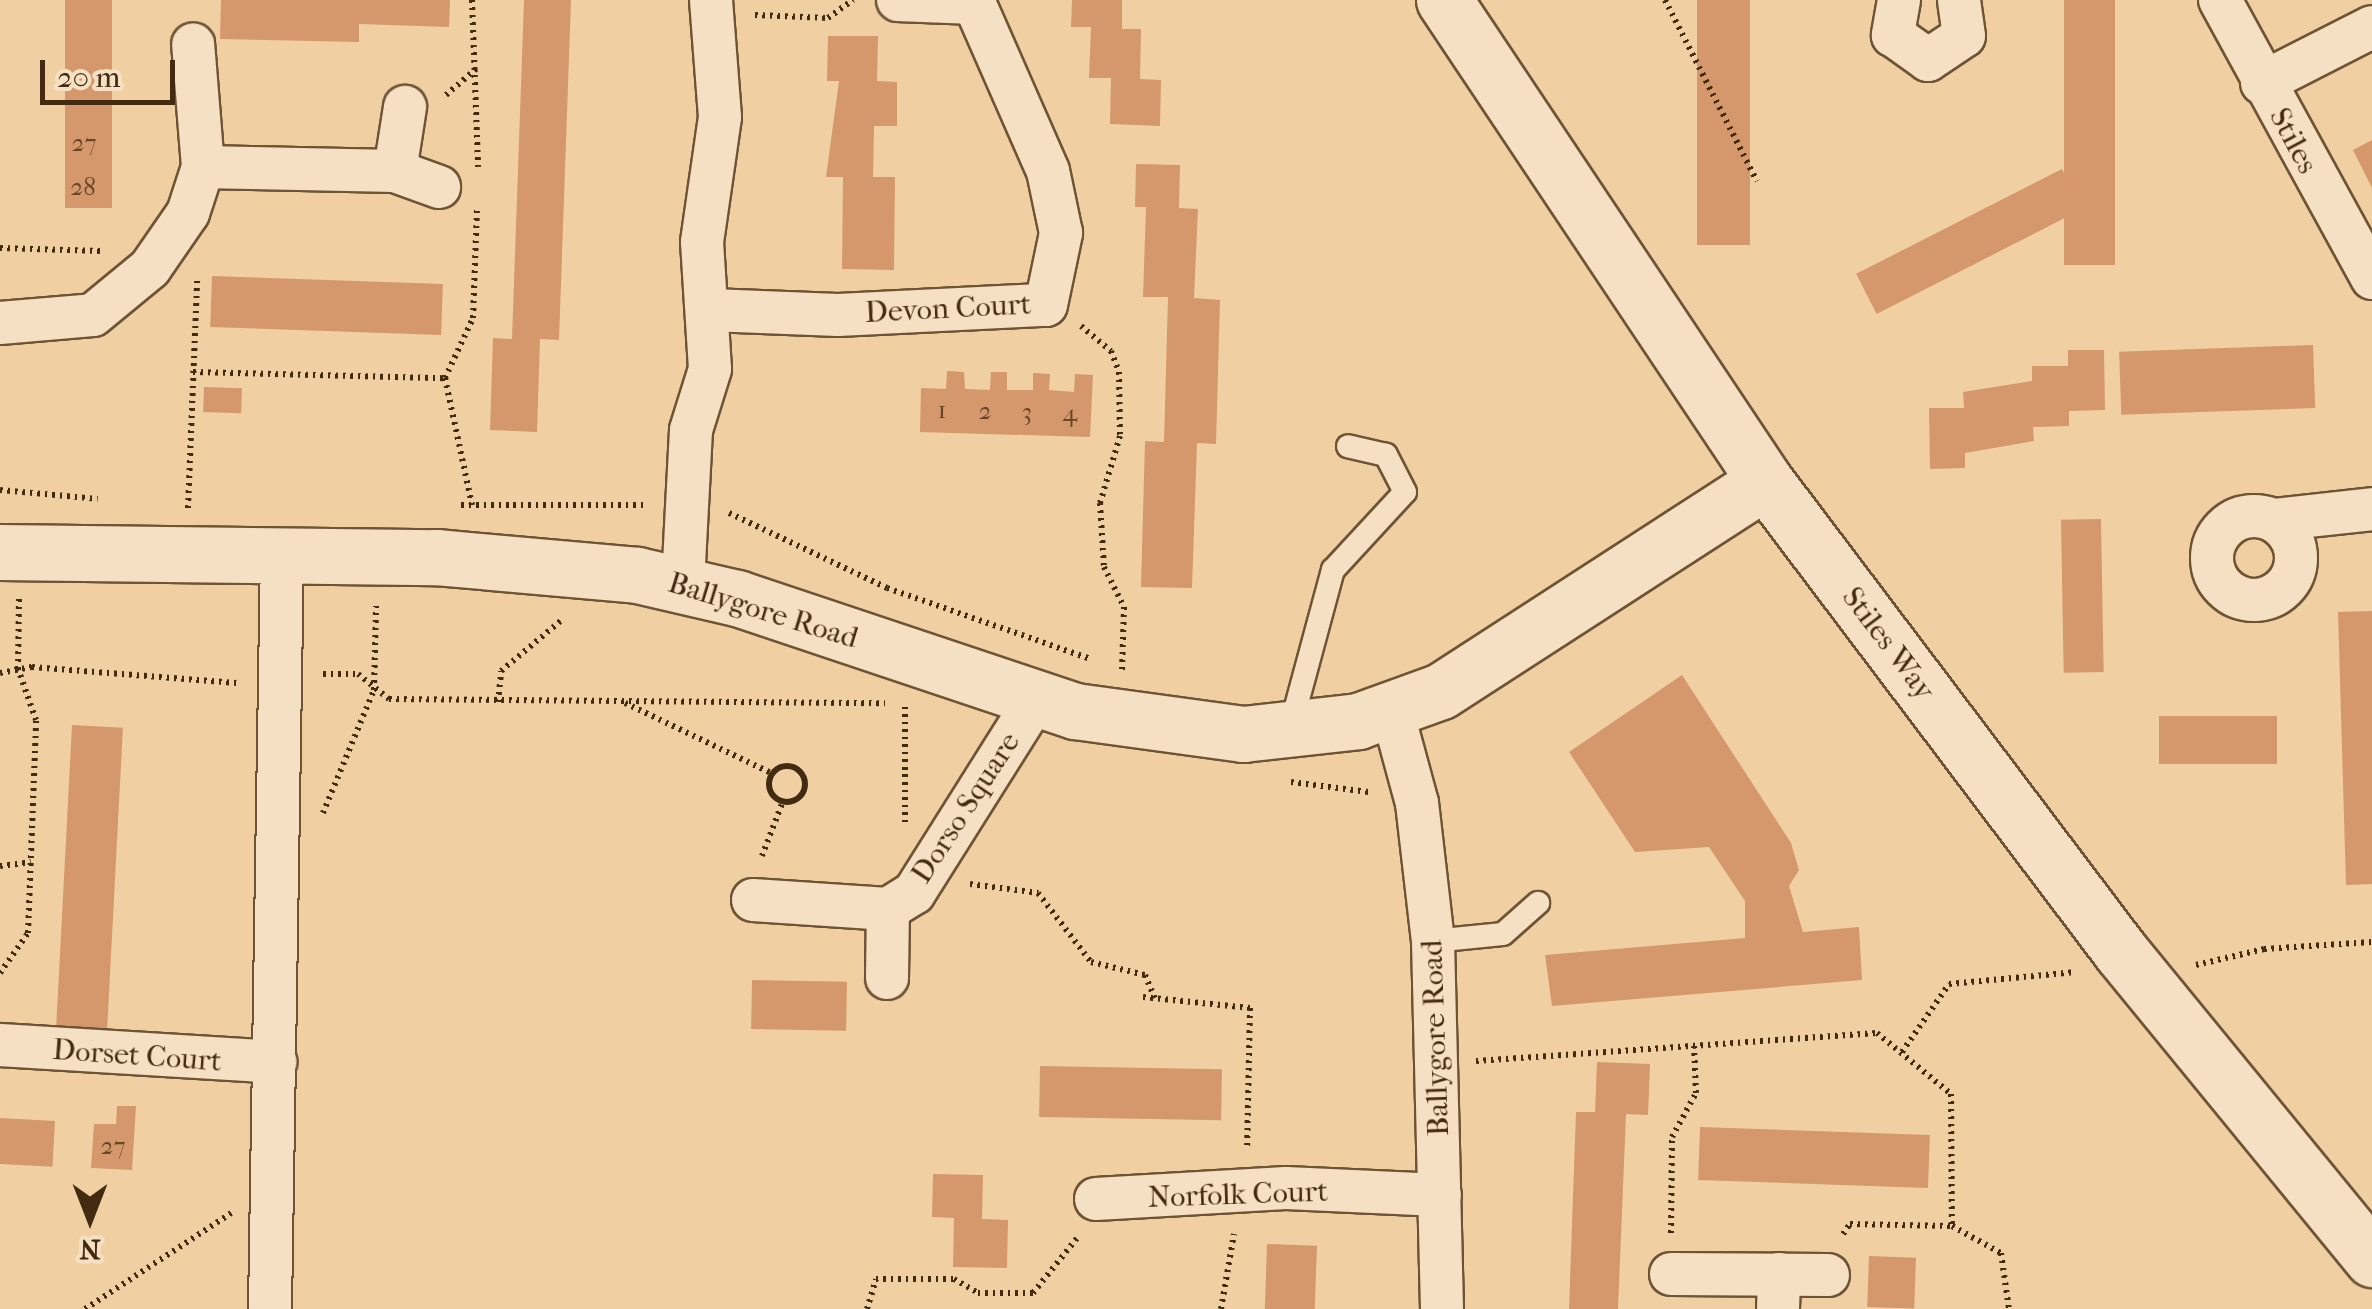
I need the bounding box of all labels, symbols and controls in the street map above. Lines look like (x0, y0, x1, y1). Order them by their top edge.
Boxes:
scale bar (45, 40, 180, 102)
text: 20 m (57, 60, 120, 95)
street label: Stiles (2261, 102, 2325, 180)
house number: 27 (72, 128, 96, 158)
house number: 28 (70, 172, 96, 202)
street label: Devon Court (864, 287, 1032, 331)
house number: 1 (938, 395, 946, 425)
house number: 2 (979, 396, 991, 426)
house number: 3 (1022, 397, 1032, 427)
house number: 4 (1063, 398, 1077, 428)
street label: Ballygore Road (664, 565, 862, 657)
street label: Stiles Way (1834, 580, 1942, 708)
street label: Dorso Square (904, 726, 1028, 890)
street label: Ballygore Road (1415, 939, 1457, 1137)
street label: Dorset Court (51, 1032, 223, 1080)
house number: 27 (101, 1131, 125, 1161)
north arrow (40, 1169, 140, 1269)
street label: Norfolk Court (1147, 1174, 1329, 1216)
text: N (79, 1233, 101, 1266)

